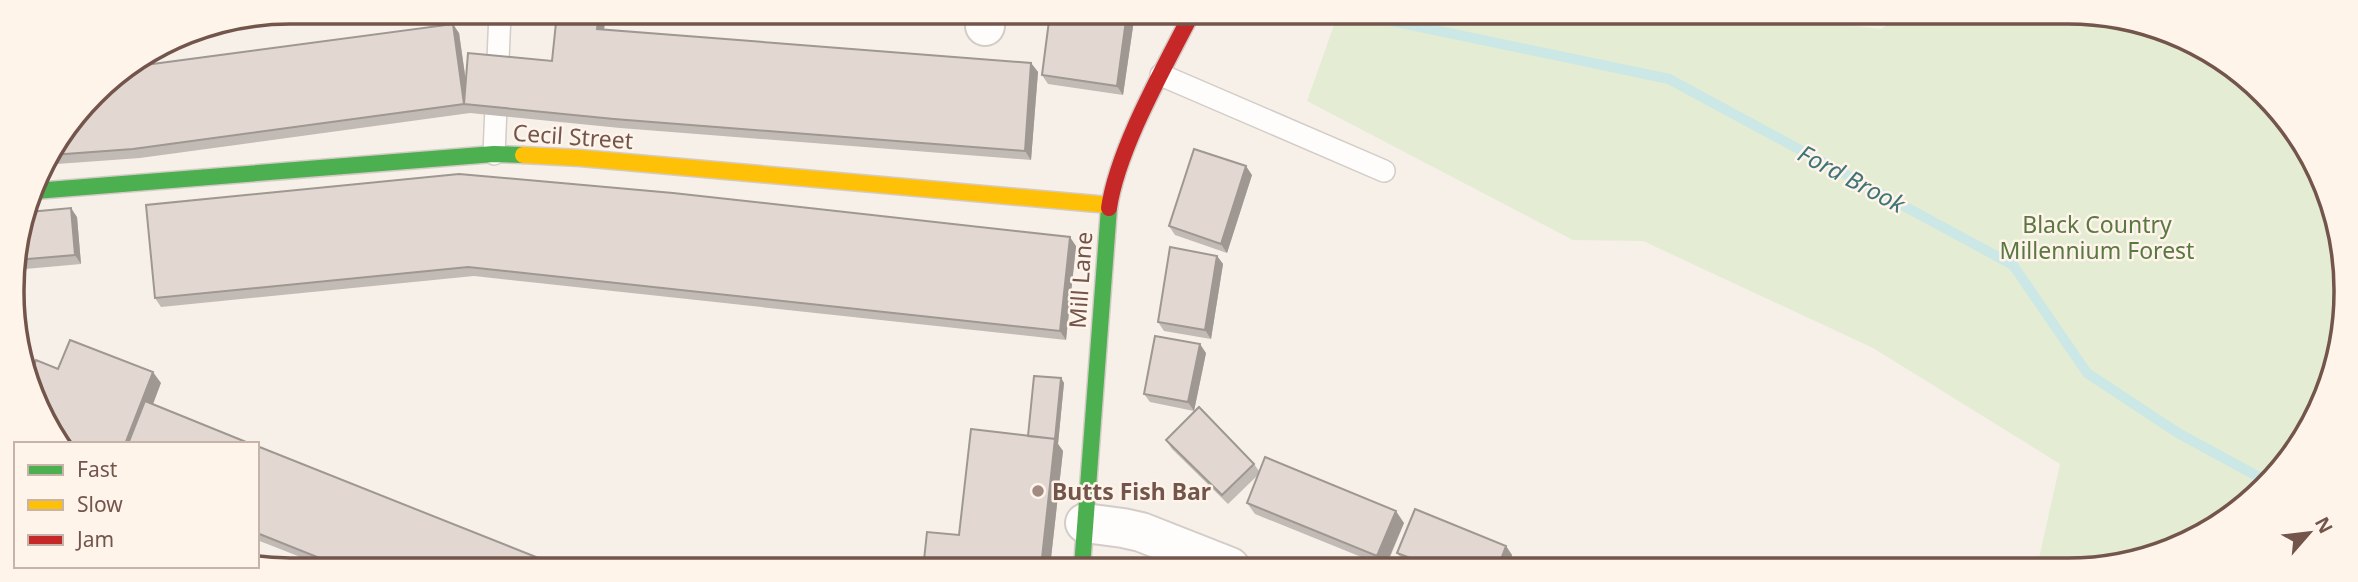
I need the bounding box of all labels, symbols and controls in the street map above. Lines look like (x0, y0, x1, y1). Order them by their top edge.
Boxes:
street label: Cecil Street (512, 116, 634, 156)
water label: Ford Brook (1793, 136, 1912, 220)
park label: Black Country Millennium Forest (2000, 208, 2194, 266)
street label: Mill Lane (1061, 231, 1099, 329)
legend (14, 442, 259, 568)
text: Fast (77, 455, 118, 483)
place label: Butts Fish Bar (1052, 475, 1211, 507)
marker: Butts Fish Bar (1030, 483, 1046, 499)
text: Slow (77, 490, 123, 518)
north arrow (2274, 498, 2344, 568)
text: N (2309, 512, 2339, 538)
text: Jam (75, 525, 114, 553)

